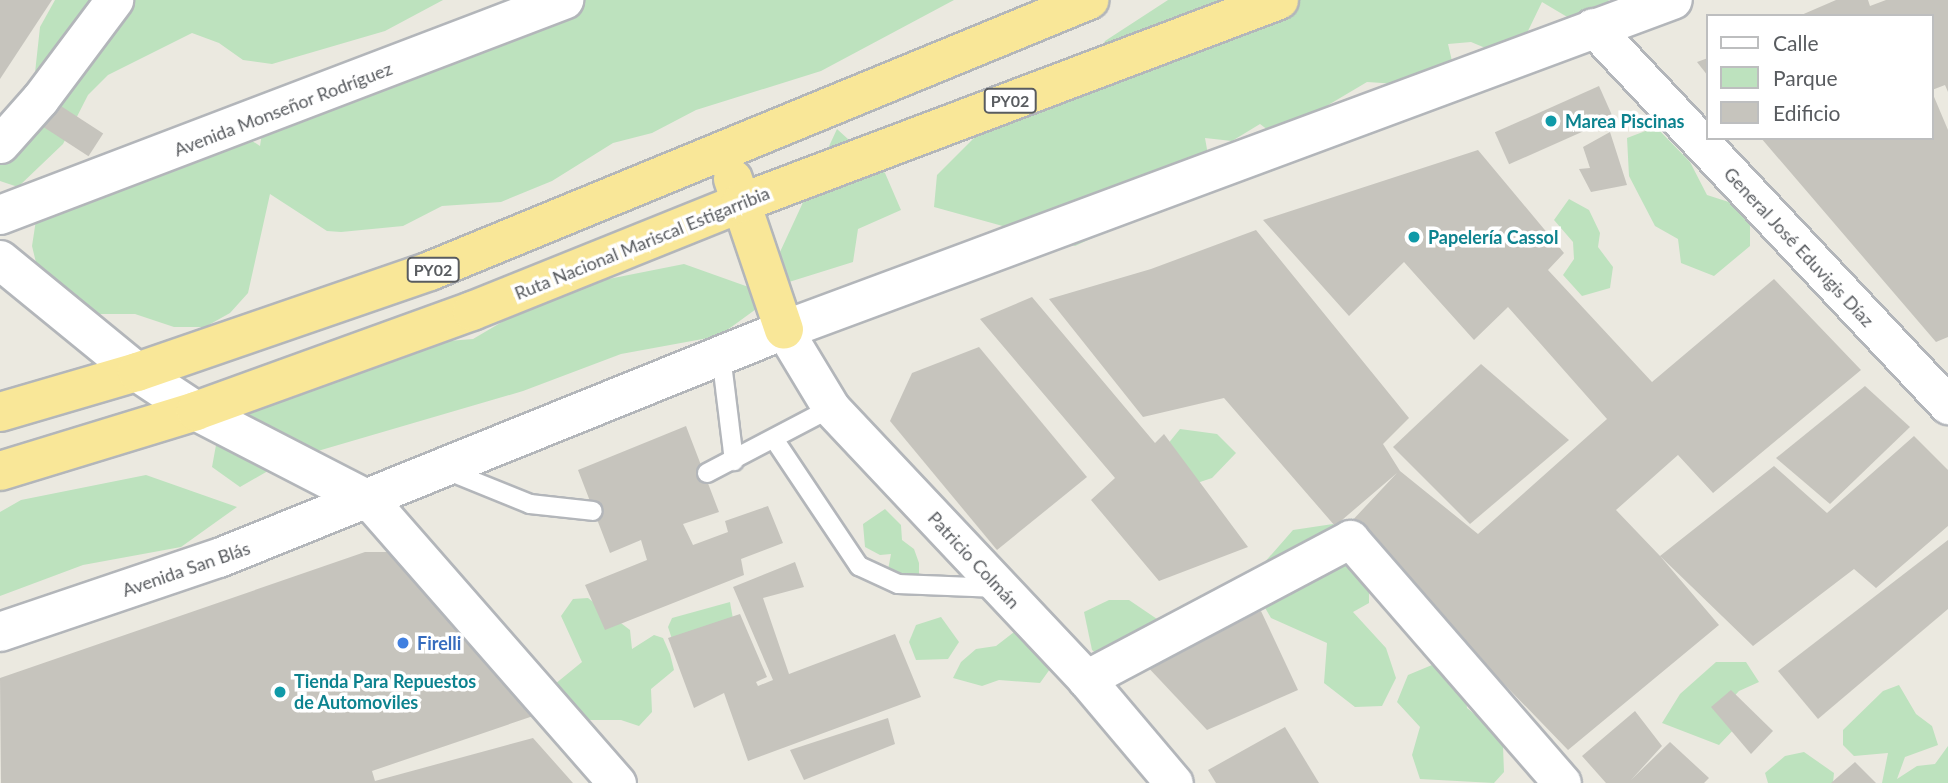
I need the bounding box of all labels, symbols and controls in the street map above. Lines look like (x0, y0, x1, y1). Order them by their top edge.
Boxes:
legend (1706, 14, 1934, 140)
text: Calle (1773, 30, 1818, 55)
street label: Avenida Monseñor Rodríguez (171, 57, 395, 161)
text: Parque (1773, 65, 1838, 90)
road number: PY02 (982, 88, 1038, 114)
text: Edificio (1773, 100, 1840, 125)
place label: Marea Piscinas (1565, 110, 1685, 132)
marker: Marea Piscinas (1543, 113, 1559, 129)
street label: General José Eduvigis Díaz (1719, 163, 1879, 331)
street label: Ruta Nacional Mariscal Estigarribia (511, 182, 773, 304)
place label: Papelería Cassol (1428, 226, 1558, 248)
marker: Papelería Cassol (1406, 229, 1422, 245)
road number: PY02 (405, 258, 461, 282)
street label: Patricio Colmán (924, 507, 1024, 613)
street label: Avenida San Blás (119, 537, 253, 601)
place label: Firelli (417, 632, 461, 654)
marker: Firelli (395, 635, 411, 651)
place label: Tienda Para Repuestos de Automoviles (294, 671, 476, 714)
marker: Tienda Para Repuestos de Automoviles (272, 684, 288, 700)

